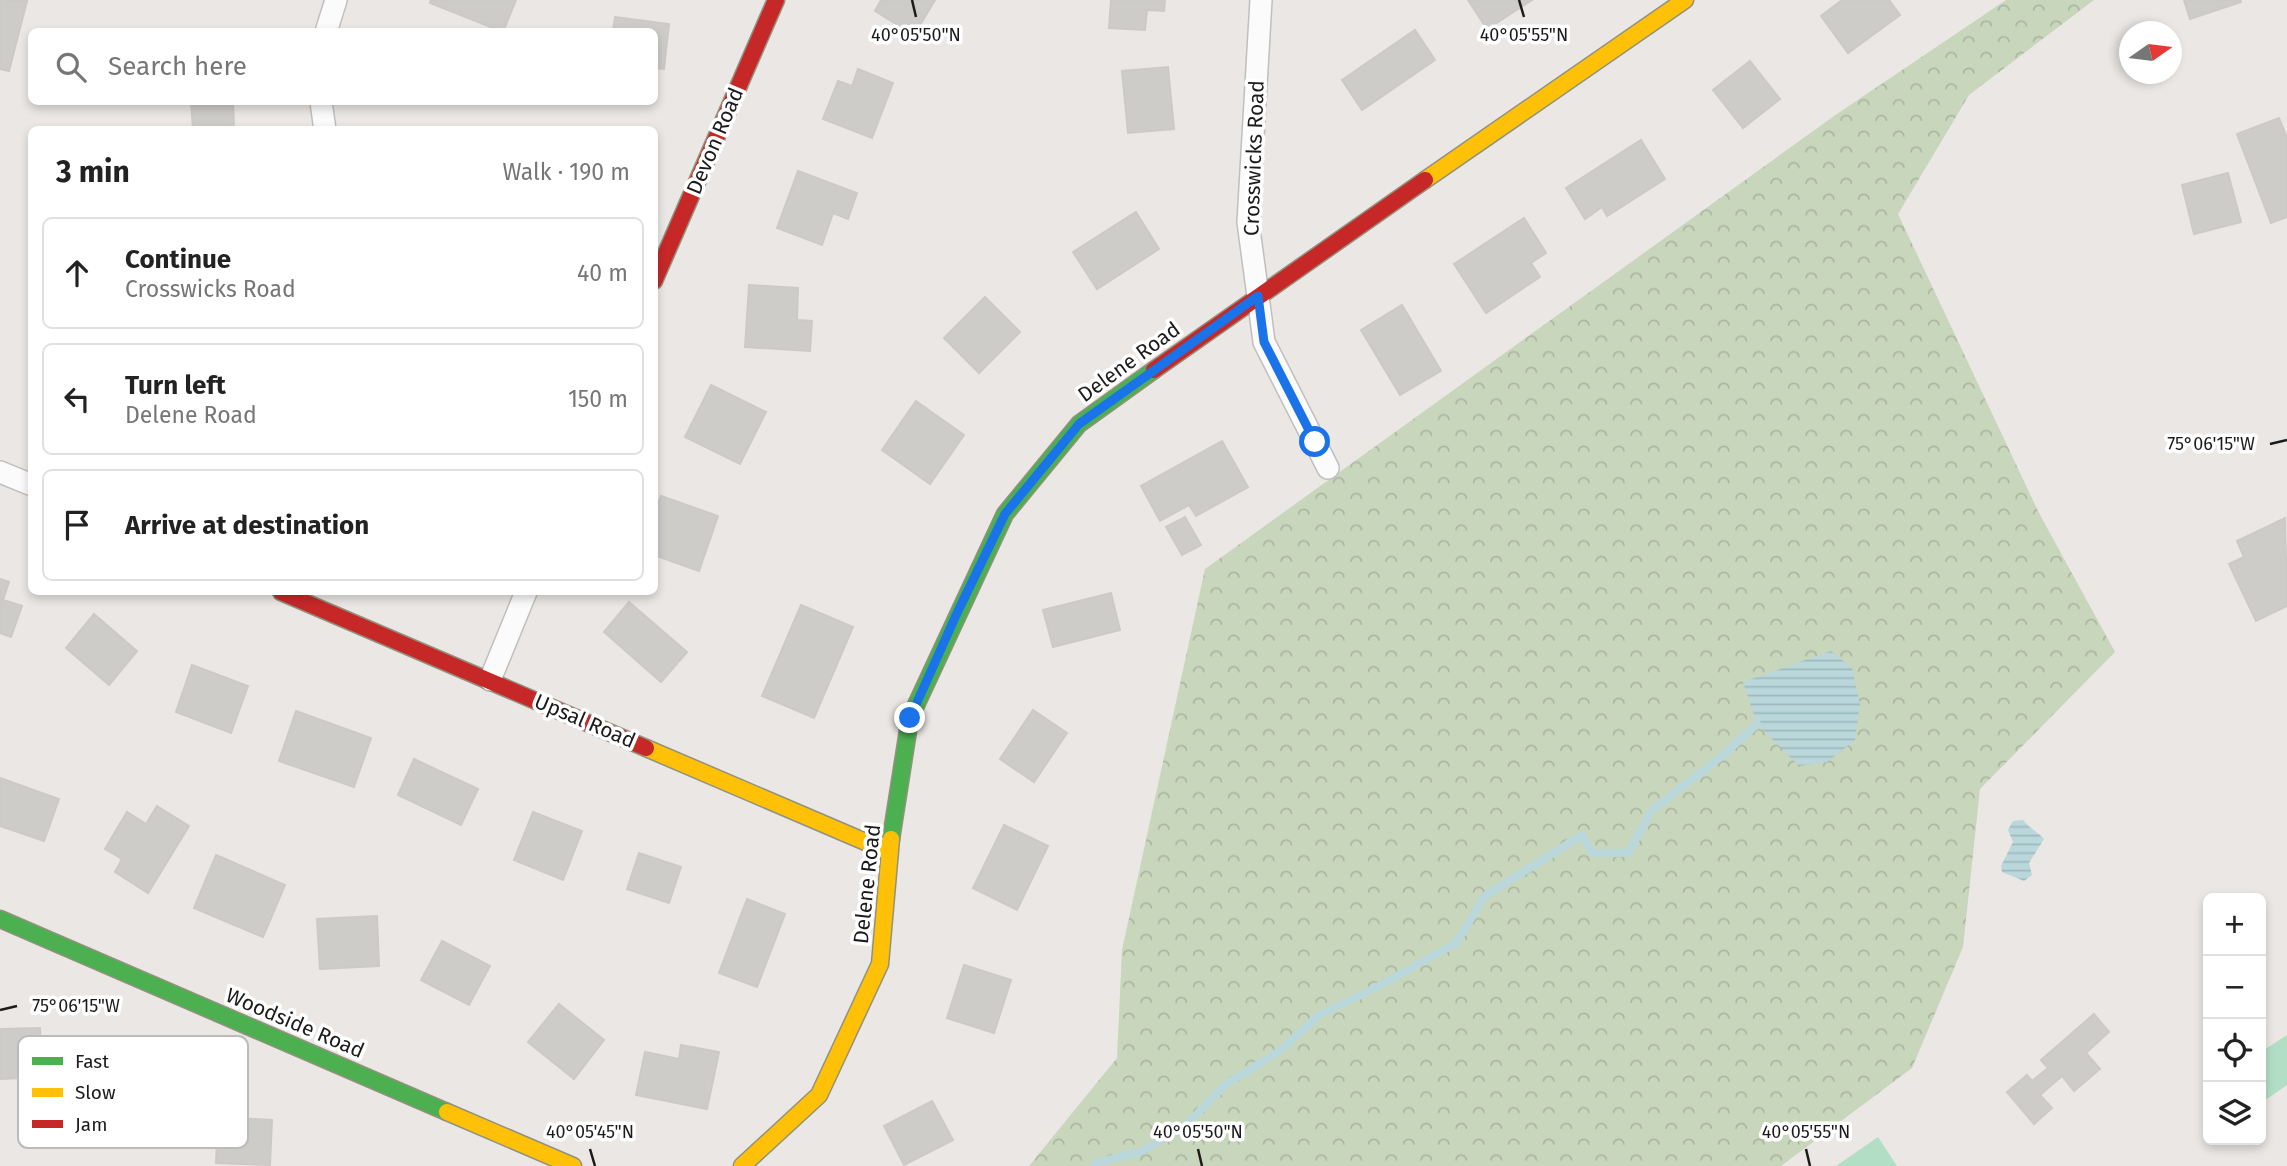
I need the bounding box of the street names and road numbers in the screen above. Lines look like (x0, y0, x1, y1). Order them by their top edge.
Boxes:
street label: Crosswicks Road (1238, 80, 1270, 236)
street label: Devon Road (681, 84, 749, 198)
street label: Delene Road (1073, 316, 1185, 408)
street label: Upsal Road (531, 688, 639, 754)
street label: Delene Road (848, 823, 886, 945)
street label: Woodside Road (222, 982, 368, 1064)

